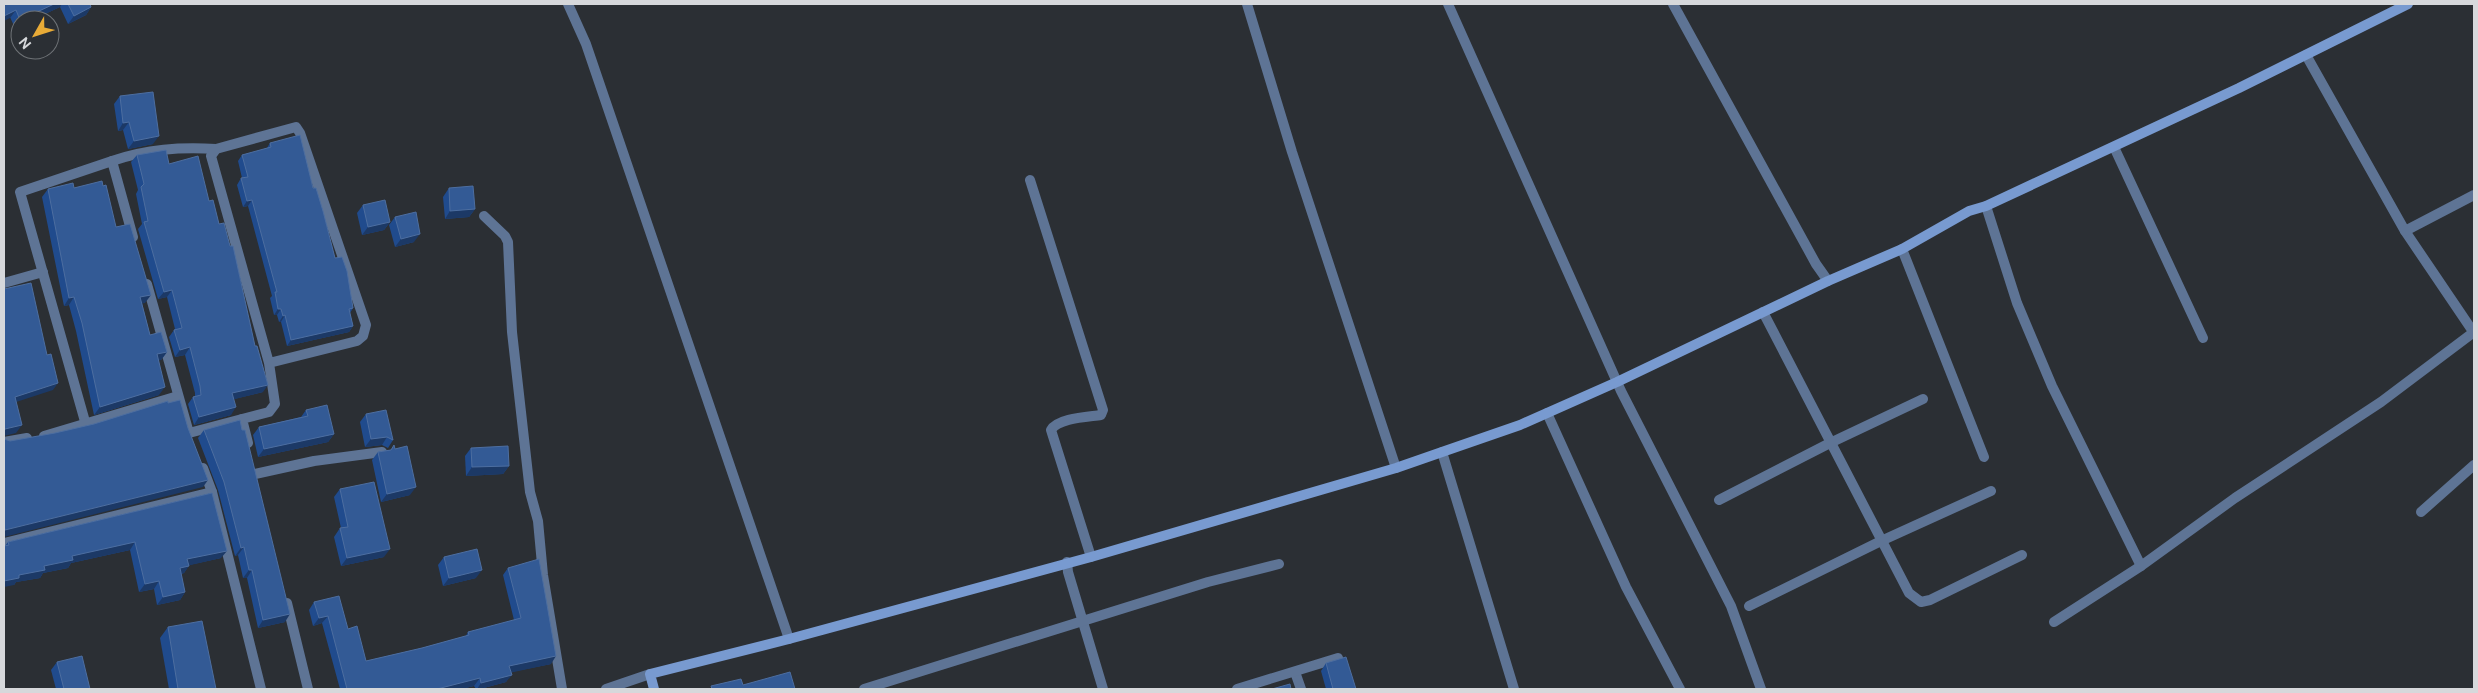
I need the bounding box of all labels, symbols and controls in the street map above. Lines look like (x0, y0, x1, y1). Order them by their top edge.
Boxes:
north arrow (10, 10, 60, 60)
text: N (15, 34, 35, 53)

